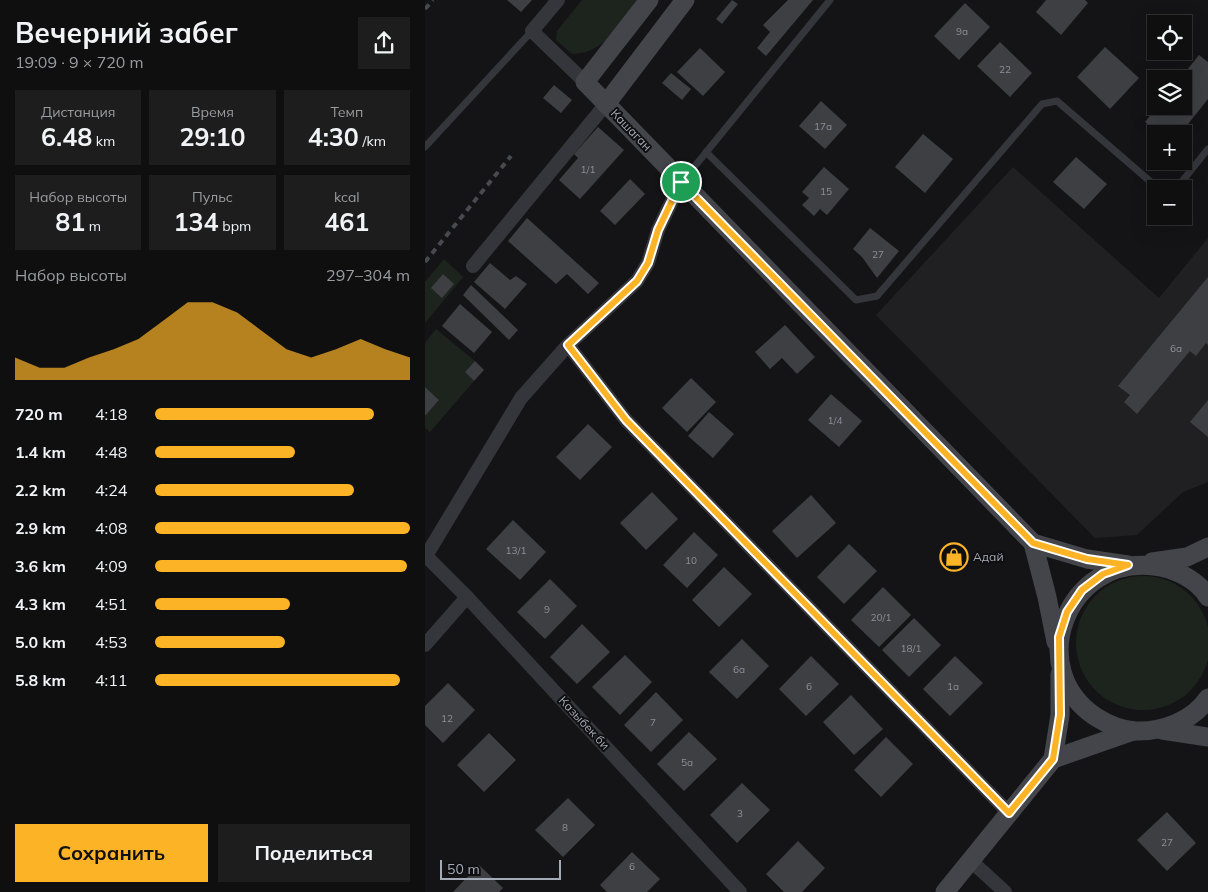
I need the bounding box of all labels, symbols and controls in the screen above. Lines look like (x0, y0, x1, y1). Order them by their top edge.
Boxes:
text: Вечерний забег (15, 15, 238, 50)
map controls (1147, 15, 1192, 225)
button: locate (1147, 15, 1192, 60)
button: share (358, 17, 410, 69)
house number: 9а (956, 25, 968, 38)
text: 19:09 · 9 × 720 m (15, 52, 144, 72)
house number: 22 (999, 63, 1011, 76)
button: layers (1147, 70, 1192, 115)
text: Дистанция (41, 103, 115, 121)
text: Время (191, 103, 234, 121)
text: Темп (330, 103, 363, 121)
street label: Кашаган (608, 106, 655, 154)
house number: 17а (814, 120, 832, 133)
text: 6.48 (41, 121, 92, 152)
text: 29:10 (179, 121, 246, 152)
text: 4:30 (308, 121, 359, 152)
button: + (1147, 125, 1192, 170)
text: km (92, 132, 115, 150)
text: /km (359, 132, 386, 150)
pin (660, 161, 702, 203)
house number: 1/1 (581, 163, 595, 176)
icon: arrive (667, 168, 695, 196)
button: − (1147, 180, 1192, 225)
house number: 15 (820, 185, 832, 198)
text: Набор высоты (29, 188, 127, 206)
text: Пульс (192, 188, 233, 206)
text: kcal (334, 188, 360, 206)
text: 81 (55, 206, 85, 237)
text: 134 (174, 206, 219, 237)
text: 461 (324, 206, 369, 237)
text: m (85, 217, 101, 235)
text: bpm (219, 217, 251, 235)
house number: 27 (872, 248, 884, 261)
text: Набор высоты (15, 265, 127, 285)
text: 297–304 m (326, 265, 410, 285)
house number: 6а (1170, 342, 1182, 355)
text: 720 m (15, 404, 63, 424)
text: 4:18 (95, 404, 127, 424)
house number: 1/4 (828, 414, 842, 427)
text: 1.4 km (15, 442, 66, 462)
text: 4:48 (95, 442, 127, 462)
text: 2.2 km (15, 480, 66, 500)
text: 4:24 (95, 480, 127, 500)
text: 2.9 km (15, 518, 66, 538)
text: 4:08 (95, 518, 127, 538)
shop icon: Адай (939, 542, 969, 572)
house number: 13/1 (506, 544, 526, 557)
place label: Адай (973, 549, 1004, 564)
house number: 10 (685, 554, 697, 567)
text: 3.6 km (15, 556, 66, 576)
text: 4:09 (95, 556, 127, 576)
text: 4.3 km (15, 594, 66, 614)
text: 4:51 (95, 594, 127, 614)
house number: 9 (544, 603, 550, 616)
house number: 20/1 (871, 611, 891, 624)
text: 5.0 km (15, 632, 66, 652)
text: 4:53 (95, 632, 127, 652)
house number: 18/1 (901, 642, 921, 655)
house number: 6а (733, 663, 745, 676)
text: 5.8 km (15, 670, 66, 690)
text: 4:11 (95, 670, 127, 690)
house number: 6 (806, 680, 812, 693)
house number: 1а (947, 680, 959, 693)
street label: Казыбек би (556, 693, 613, 752)
house number: 12 (441, 712, 453, 725)
house number: 7 (650, 716, 656, 729)
house number: 5а (681, 756, 693, 769)
house number: 3 (737, 807, 743, 820)
house number: 8 (562, 821, 568, 834)
button: Сохранить (15, 824, 208, 882)
button: Поделиться (218, 824, 410, 882)
house number: 27 (1161, 836, 1173, 849)
scale bar (440, 857, 561, 880)
text: 50 m (447, 860, 480, 878)
house number: 6 (629, 860, 635, 873)

